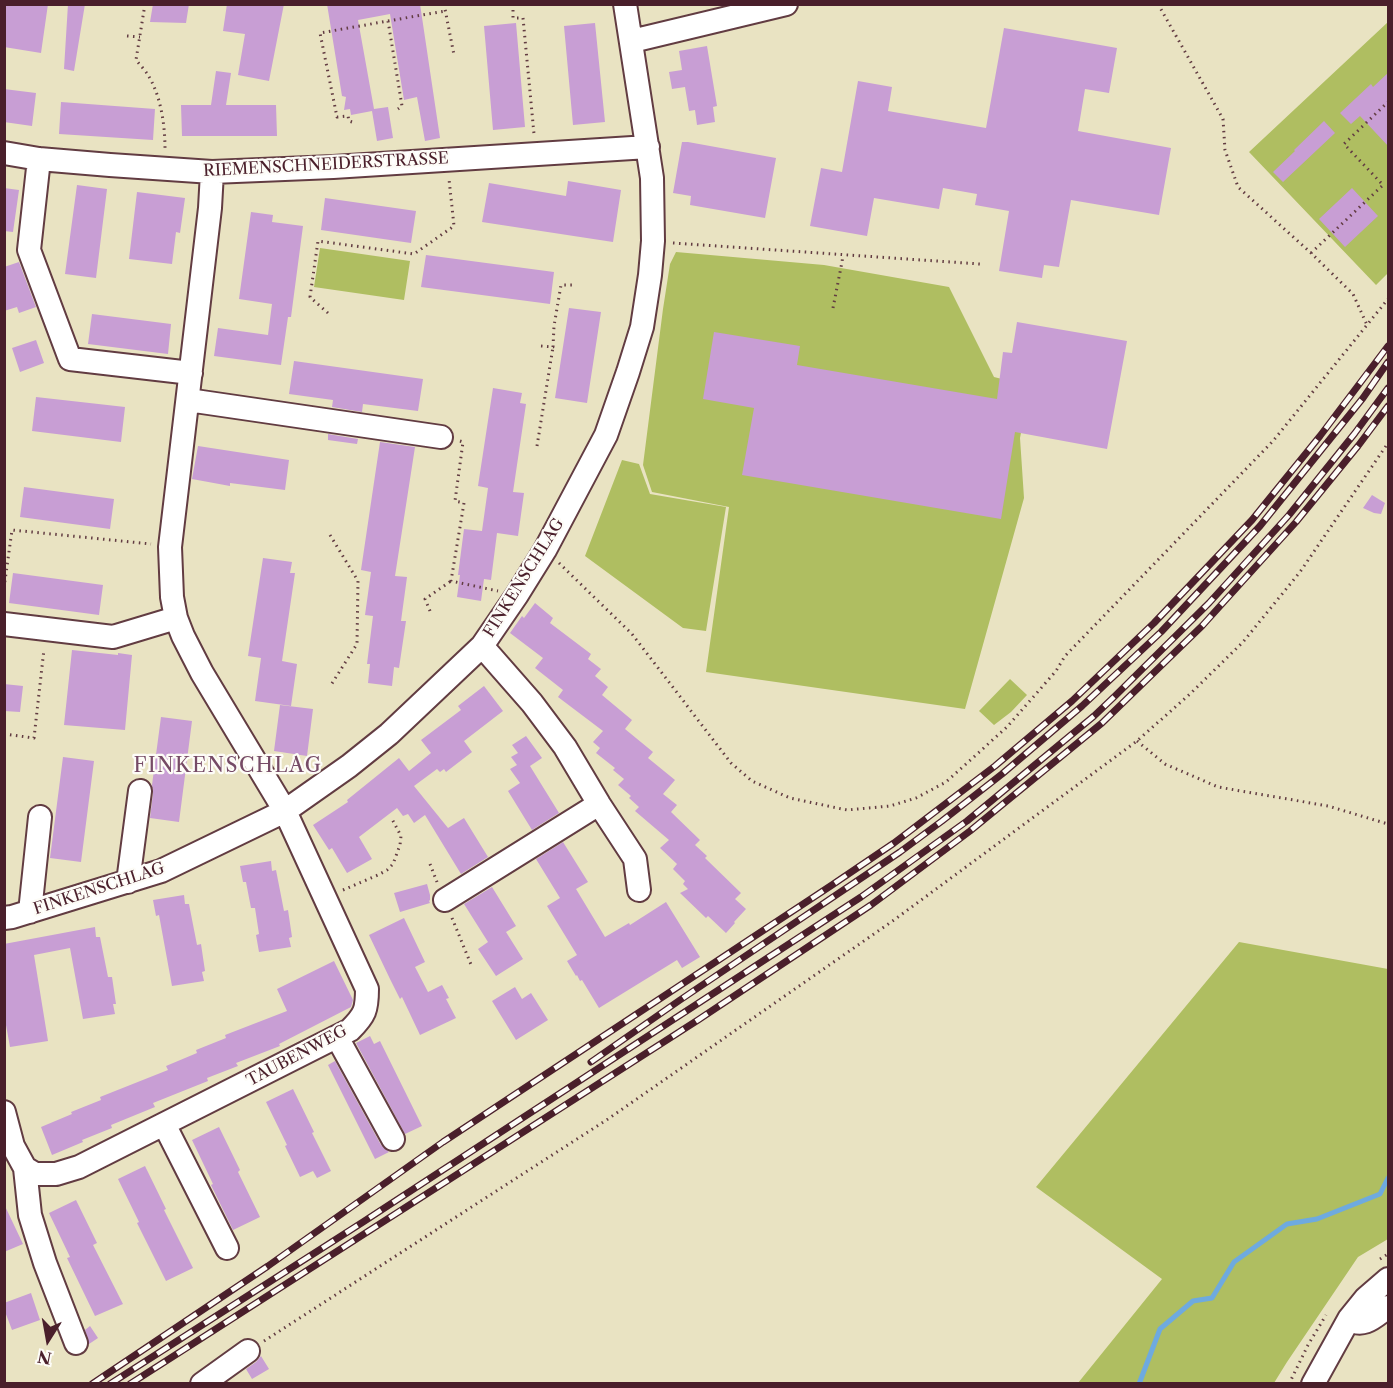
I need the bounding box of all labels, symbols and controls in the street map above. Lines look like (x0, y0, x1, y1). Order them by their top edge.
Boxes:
street label: RIEMENSCHNEIDERSTRASSE (203, 149, 449, 181)
street label: FINKENSCHLAG (480, 515, 568, 641)
district label: FINKENSCHLAG (134, 754, 322, 778)
street label: FINKENSCHLAG (31, 859, 167, 919)
street label: TAUBENWEG (243, 1021, 351, 1091)
north arrow (18, 1310, 78, 1370)
text: N (36, 1347, 53, 1369)

